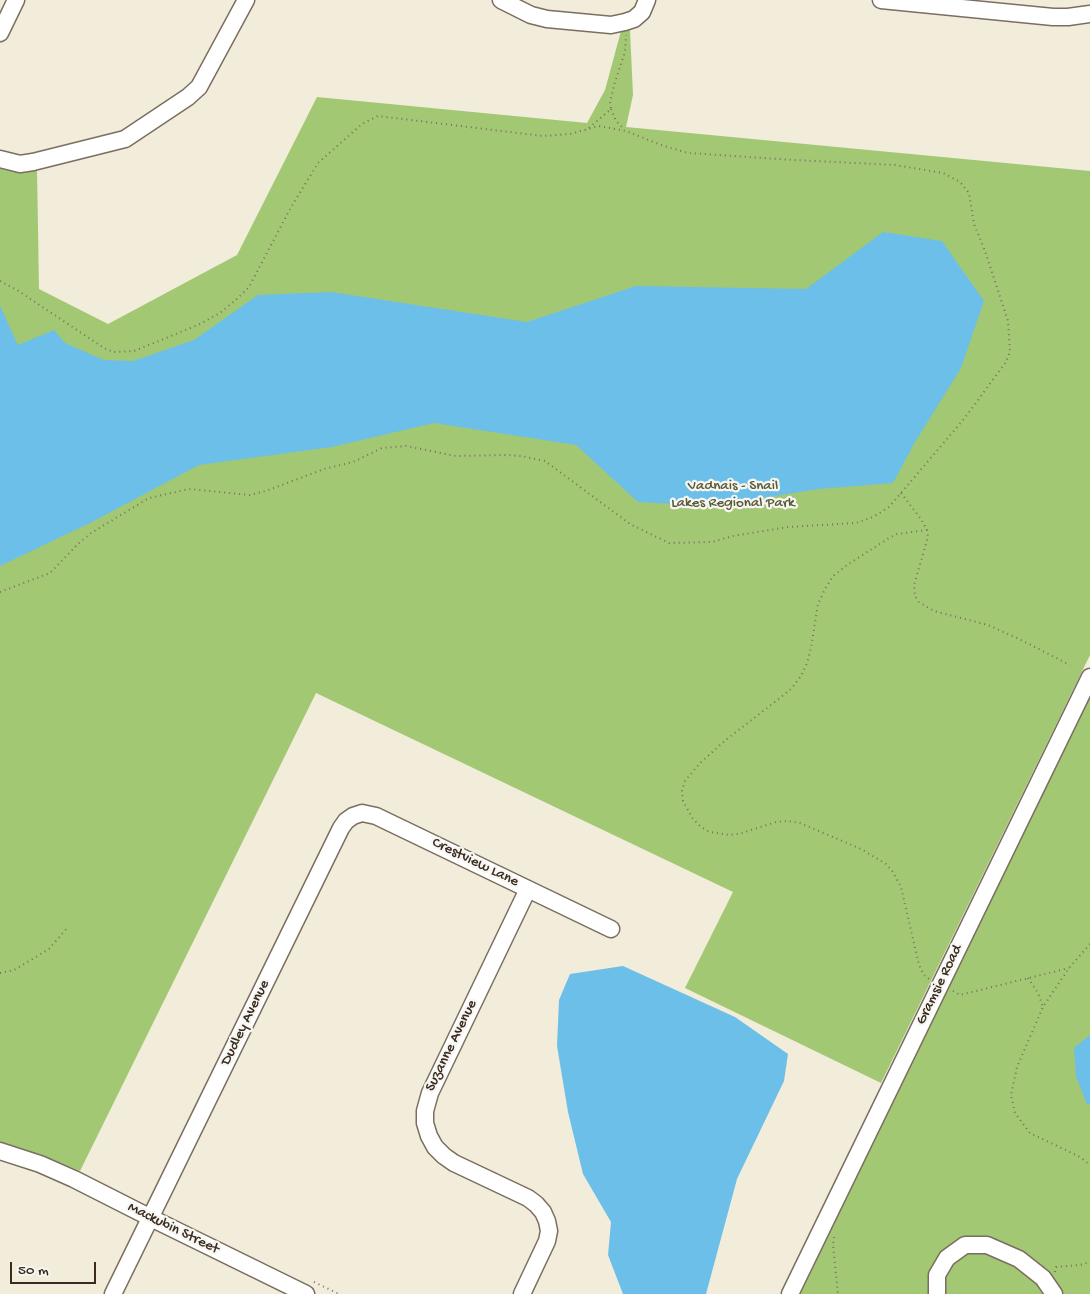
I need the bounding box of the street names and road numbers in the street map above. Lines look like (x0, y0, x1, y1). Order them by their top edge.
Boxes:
street label: Crestview Lane (429, 834, 521, 892)
street label: Gramsie Road (913, 942, 967, 1028)
street label: Dudley Avenue (218, 977, 274, 1069)
street label: Suzanne Avenue (422, 997, 482, 1095)
street label: Mackubin Street (124, 1199, 222, 1259)

